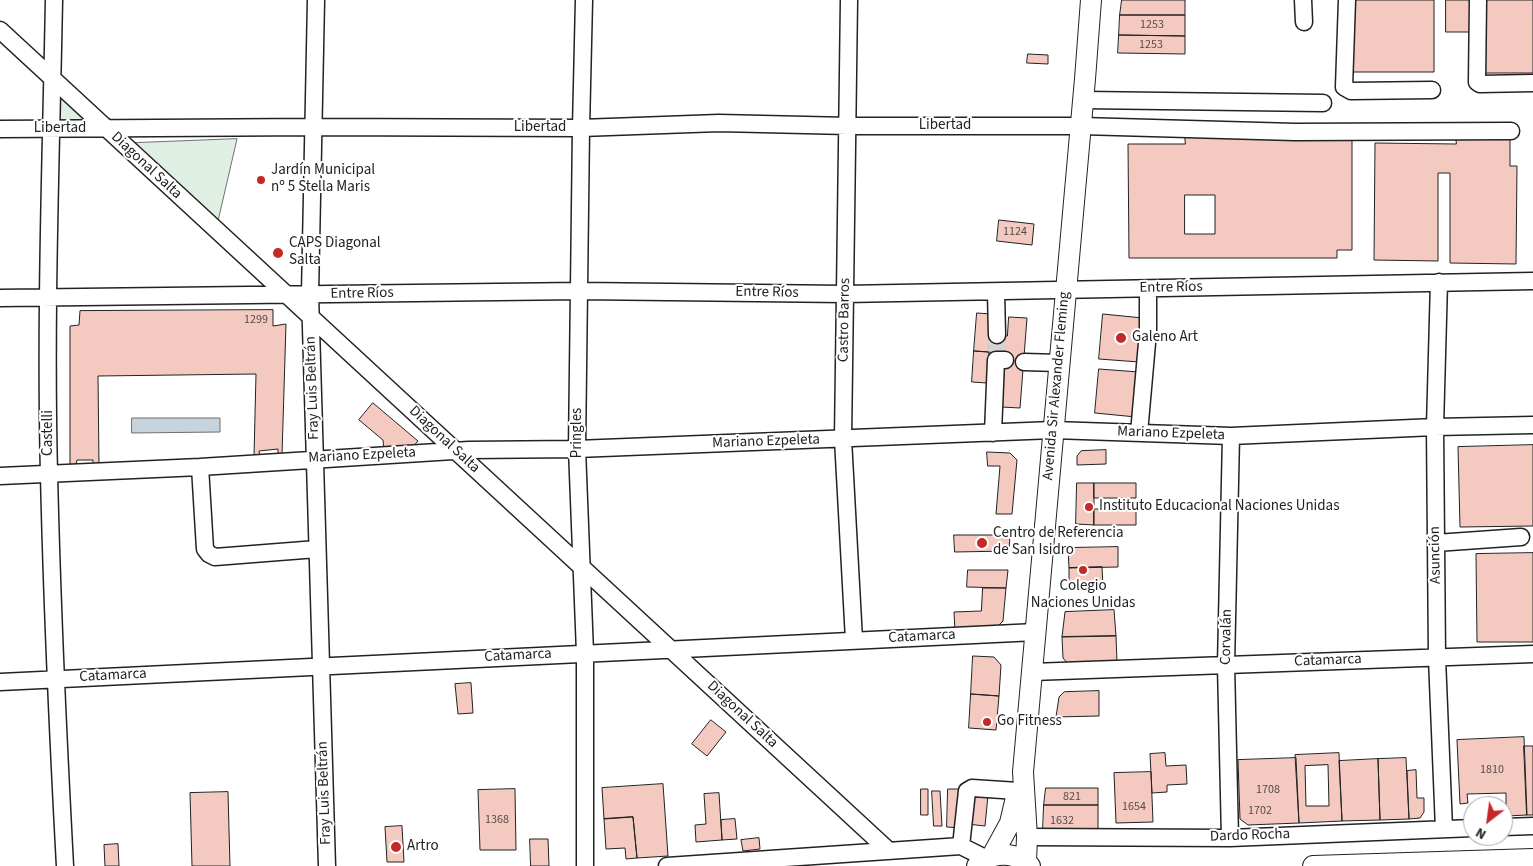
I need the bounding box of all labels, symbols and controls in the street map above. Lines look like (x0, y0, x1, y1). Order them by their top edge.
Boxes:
house number: 1253 (1140, 18, 1164, 32)
house number: 1253 (1139, 38, 1163, 52)
street label: Libertad (919, 117, 971, 135)
street label: Libertad (514, 119, 566, 137)
street label: Libertad (34, 120, 86, 138)
street label: Diagonal Salta (107, 129, 185, 203)
place label: Jardín Municipal nº 5 Stella Maris (271, 162, 375, 197)
marker: Jardín Municipal nº 5 Stella Maris (255, 174, 267, 186)
house number: 1124 (1003, 225, 1027, 239)
place label: CAPS Diagonal Salta (289, 235, 381, 270)
marker: CAPS Diagonal Salta (271, 246, 285, 260)
street label: Castro Barros (835, 278, 855, 362)
street label: Entre Ríos (1139, 278, 1203, 298)
street label: Entre Ríos (735, 283, 799, 303)
street label: Entre Ríos (330, 284, 394, 304)
street label: Avenida Sir Alexander Fleming (1040, 291, 1074, 481)
house number: 1299 (244, 313, 268, 327)
place label: Galeno Art (1132, 329, 1198, 347)
marker: Galeno Art (1114, 331, 1128, 345)
street label: Fray Luis Beltrán (302, 336, 324, 440)
street label: Diagonal Salta (405, 403, 483, 477)
street label: Pringles (569, 408, 587, 458)
street label: Castelli (40, 410, 58, 456)
street label: Mariano Ezpeleta (1117, 423, 1225, 445)
street label: Mariano Ezpeleta (712, 431, 820, 453)
street label: Mariano Ezpeleta (308, 444, 416, 468)
place label: Instituto Educacional Naciones Unidas (1099, 498, 1339, 516)
marker: Instituto Educacional Naciones Unidas (1083, 501, 1095, 513)
place label: Centro de Referencia de San Isidro (993, 525, 1123, 560)
street label: Asunción (1426, 526, 1446, 584)
marker: Centro de Referencia de San Isidro (975, 536, 989, 550)
marker: Colegio Naciones Unidas (1077, 564, 1089, 576)
place label: Colegio Naciones Unidas (1031, 578, 1135, 613)
street label: Corvalán (1218, 609, 1236, 665)
street label: Catamarca (888, 626, 956, 648)
street label: Catamarca (484, 645, 552, 667)
street label: Catamarca (1294, 651, 1362, 671)
street label: Catamarca (79, 665, 147, 687)
street label: Diagonal Salta (703, 678, 781, 752)
place label: Go Fitness (997, 713, 1062, 731)
marker: Go Fitness (981, 716, 993, 728)
street label: Fray Luis Beltrán (314, 741, 336, 845)
house number: 1810 (1480, 763, 1504, 777)
house number: 1708 (1256, 783, 1280, 797)
house number: 821 (1063, 790, 1081, 804)
north arrow (1463, 796, 1513, 846)
house number: 1654 (1122, 800, 1146, 814)
house number: 1702 (1248, 804, 1272, 818)
house number: 1368 (485, 813, 509, 827)
house number: 1632 (1050, 814, 1074, 828)
text: N (1472, 822, 1490, 844)
street label: Dardo Rocha (1210, 826, 1290, 846)
place label: Artro (407, 838, 439, 856)
marker: Artro (389, 840, 403, 854)

